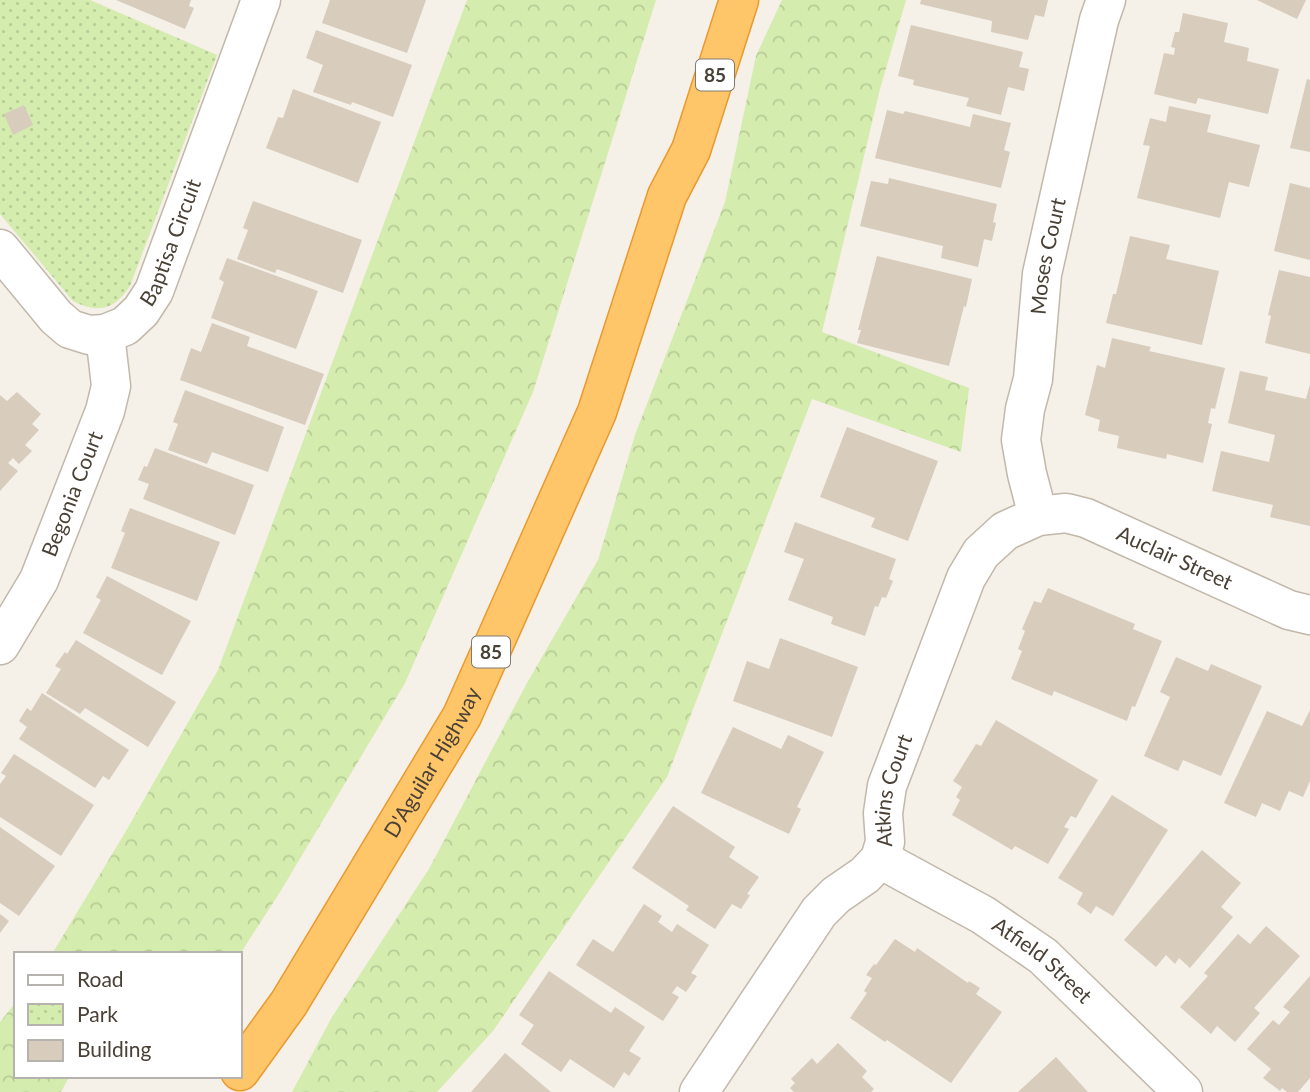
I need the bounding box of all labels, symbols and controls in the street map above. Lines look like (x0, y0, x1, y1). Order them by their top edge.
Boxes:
road number: 85 (696, 60, 734, 90)
street label: Baptisa Circuit (134, 175, 205, 310)
street label: Moses Court (1025, 195, 1070, 316)
street label: Begonia Court (35, 427, 107, 560)
street label: Auclair Street (1113, 520, 1237, 594)
road number: 85 (472, 636, 510, 667)
street label: D'Aguilar Highway (378, 683, 484, 841)
street label: Atkins Court (869, 730, 917, 848)
street label: Atfield Street (988, 911, 1098, 1008)
legend (14, 952, 242, 1078)
text: Road (77, 966, 124, 991)
text: Park (77, 1001, 118, 1026)
text: Building (77, 1036, 152, 1061)

